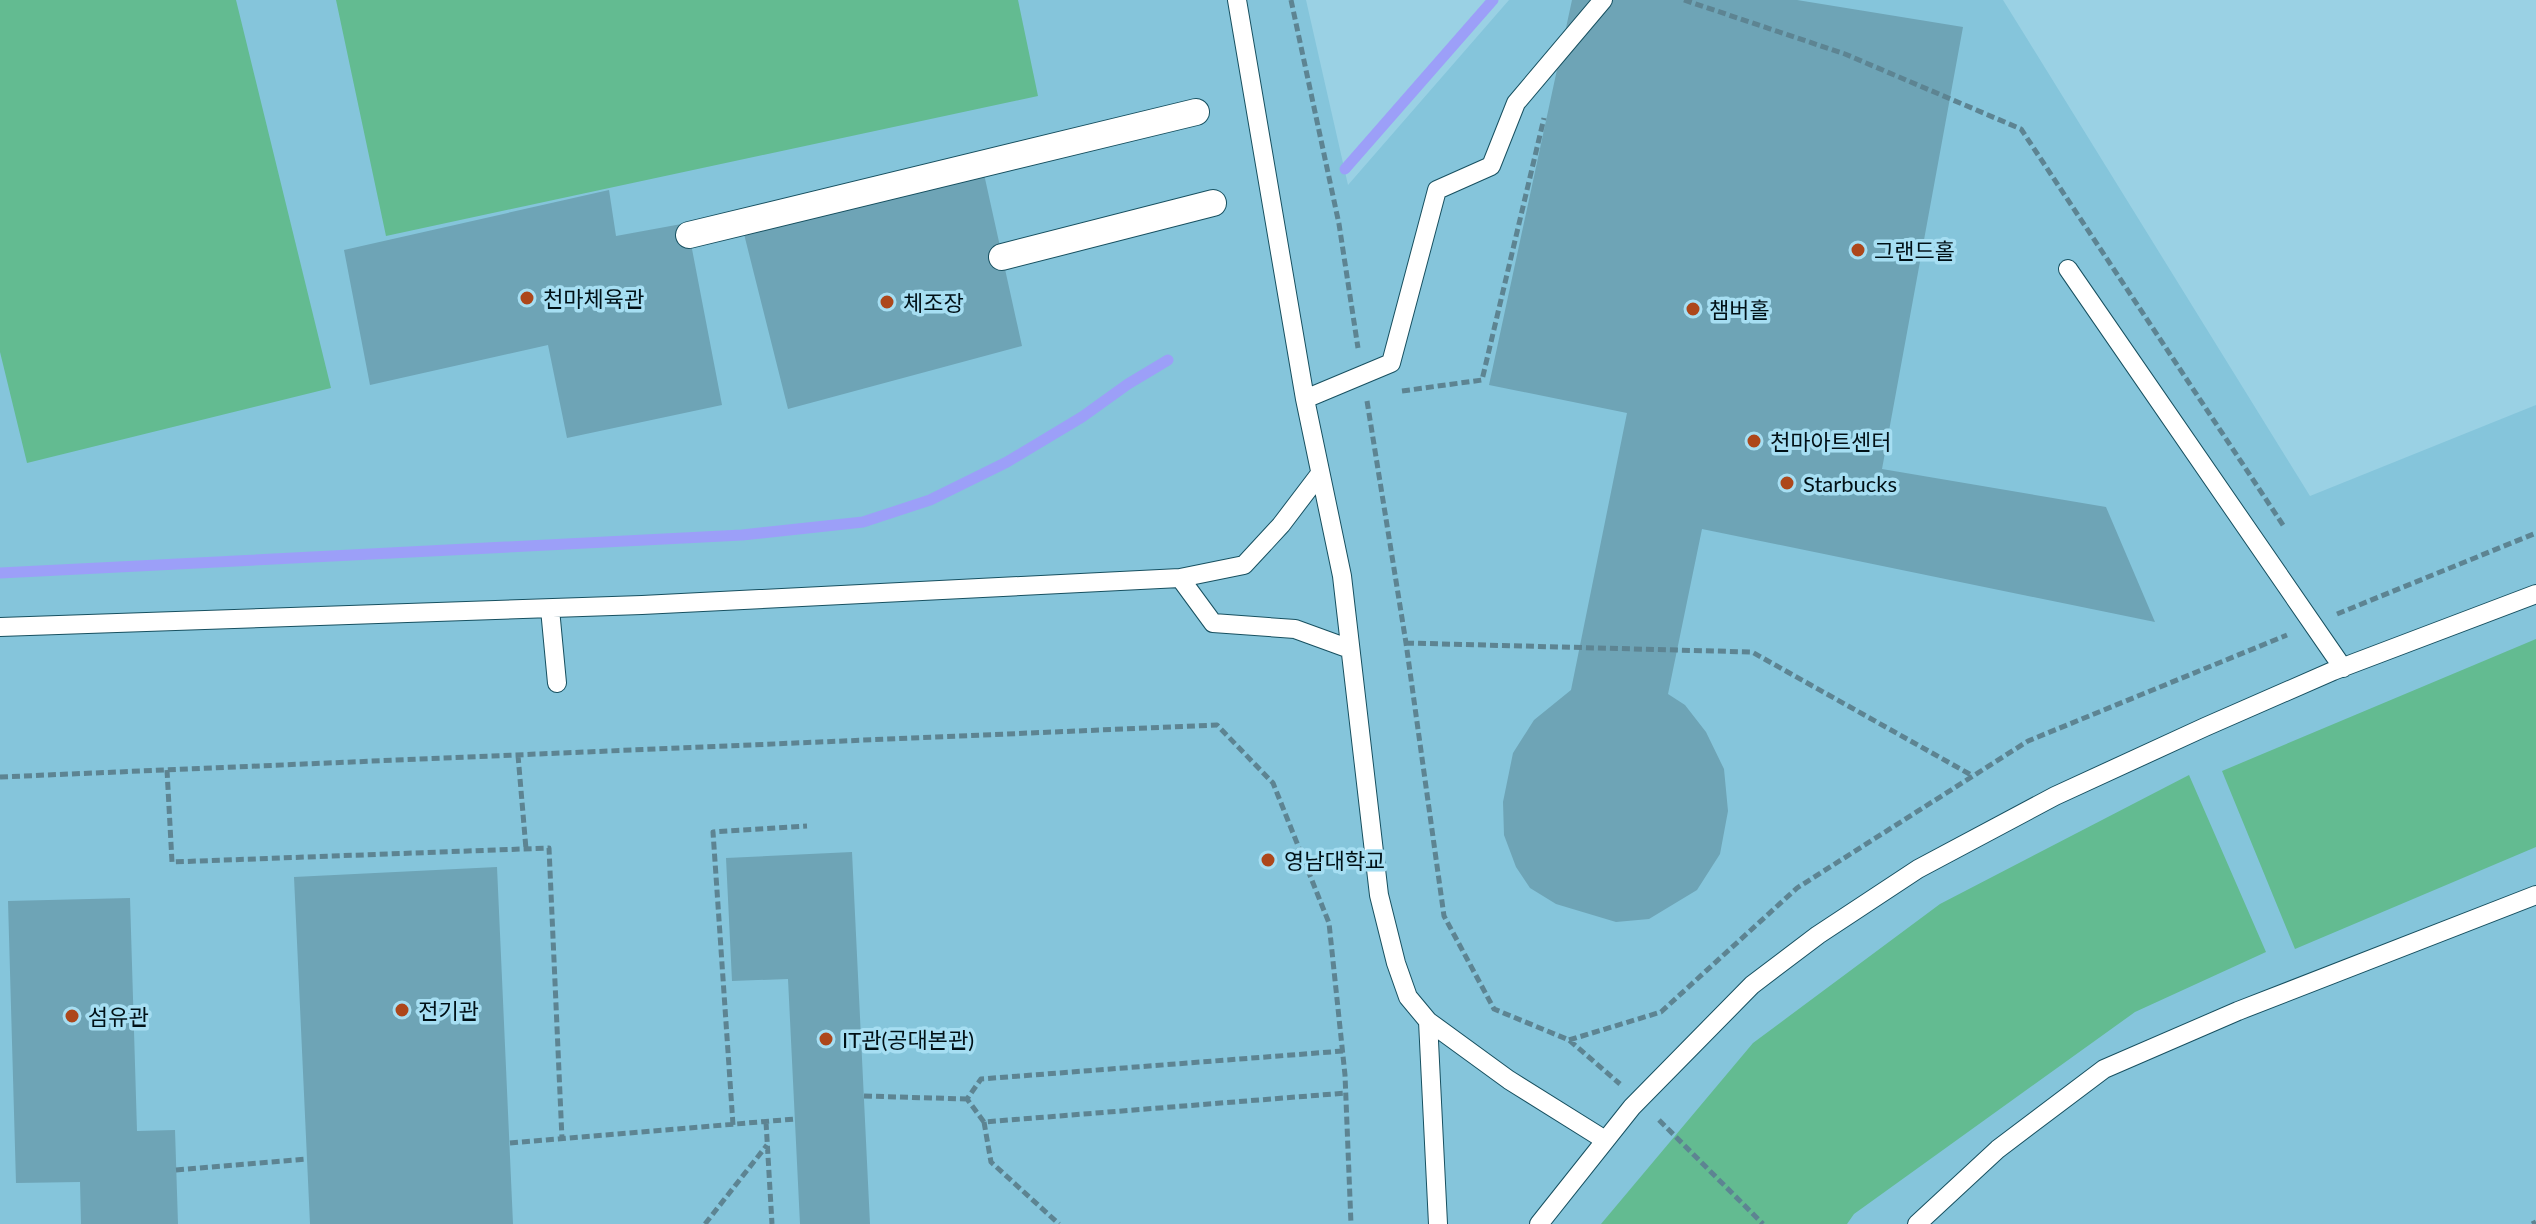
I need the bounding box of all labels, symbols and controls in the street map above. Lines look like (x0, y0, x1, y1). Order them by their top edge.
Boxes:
place label: 그랜드홀 (1874, 237, 1955, 264)
marker: 그랜드홀 (1849, 241, 1867, 259)
place label: 천마체육관 (543, 285, 644, 312)
marker: 천마체육관 (518, 289, 536, 307)
place label: 체조장 (903, 289, 964, 316)
marker: 체조장 (878, 293, 896, 311)
place label: 챔버홀 (1709, 296, 1770, 323)
marker: 챔버홀 (1684, 300, 1702, 318)
place label: 천마아트센터 (1770, 428, 1891, 455)
marker: 천마아트센터 (1745, 432, 1763, 450)
place label: Starbucks (1803, 470, 1897, 497)
marker: Starbucks (1778, 474, 1796, 492)
place label: 영남대학교 (1284, 847, 1385, 874)
marker: 영남대학교 (1259, 851, 1277, 869)
place label: 전기관 (418, 997, 479, 1024)
marker: 전기관 (393, 1001, 411, 1019)
place label: 섬유관 (88, 1003, 149, 1030)
marker: 섬유관 (63, 1007, 81, 1025)
place label: IT관(공대본관) (842, 1026, 974, 1053)
marker: IT관(공대본관) (817, 1030, 835, 1048)

